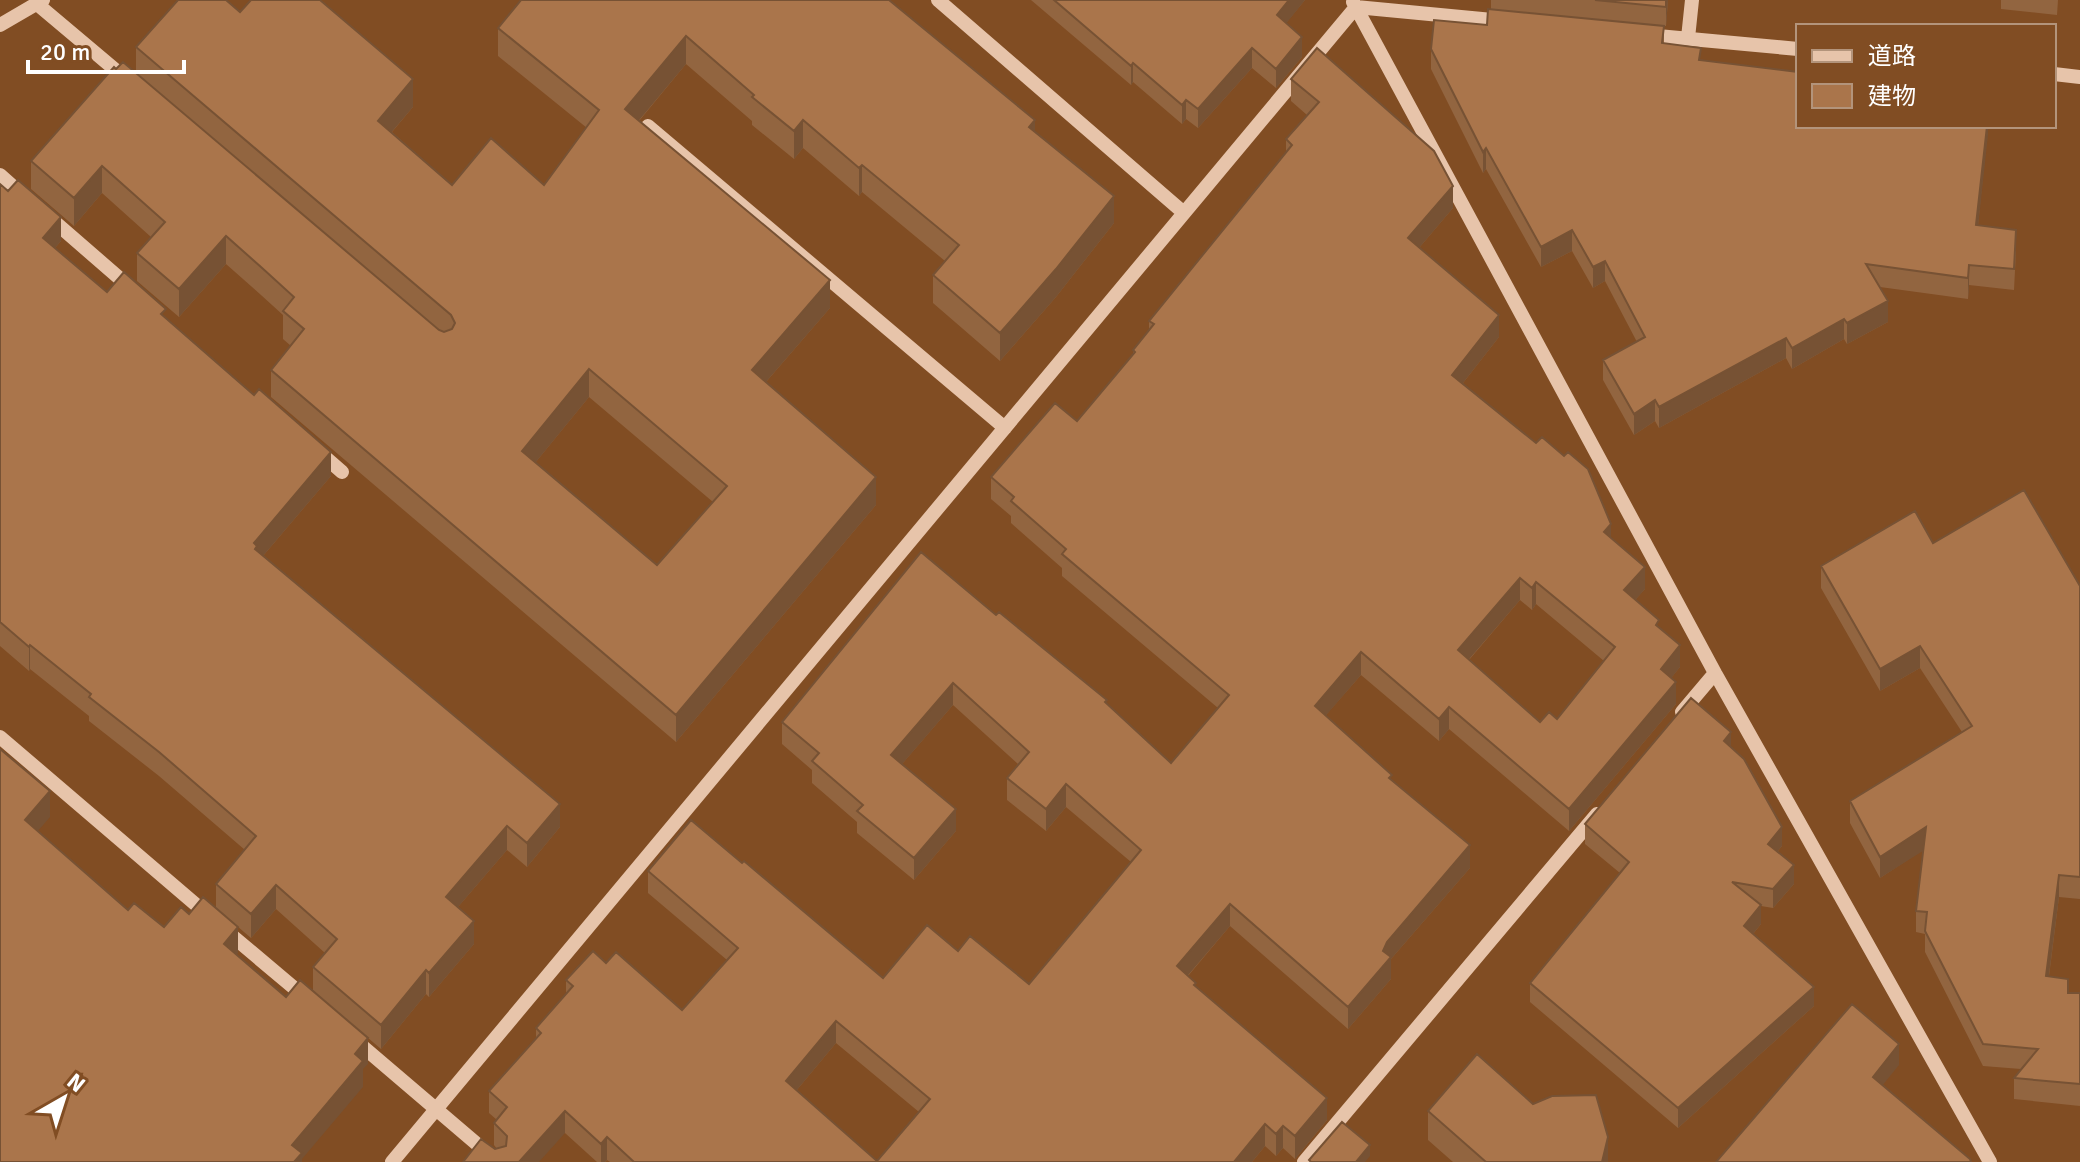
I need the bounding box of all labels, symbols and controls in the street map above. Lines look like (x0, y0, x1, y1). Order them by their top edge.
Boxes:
scale bar (28, 24, 184, 74)
legend (1796, 24, 2056, 128)
text: 20 m (40, 37, 90, 67)
text: 道路 (1868, 41, 1916, 71)
text: 建物 (1868, 81, 1916, 111)
north arrow (24, 1058, 104, 1138)
text: N (62, 1068, 91, 1098)

